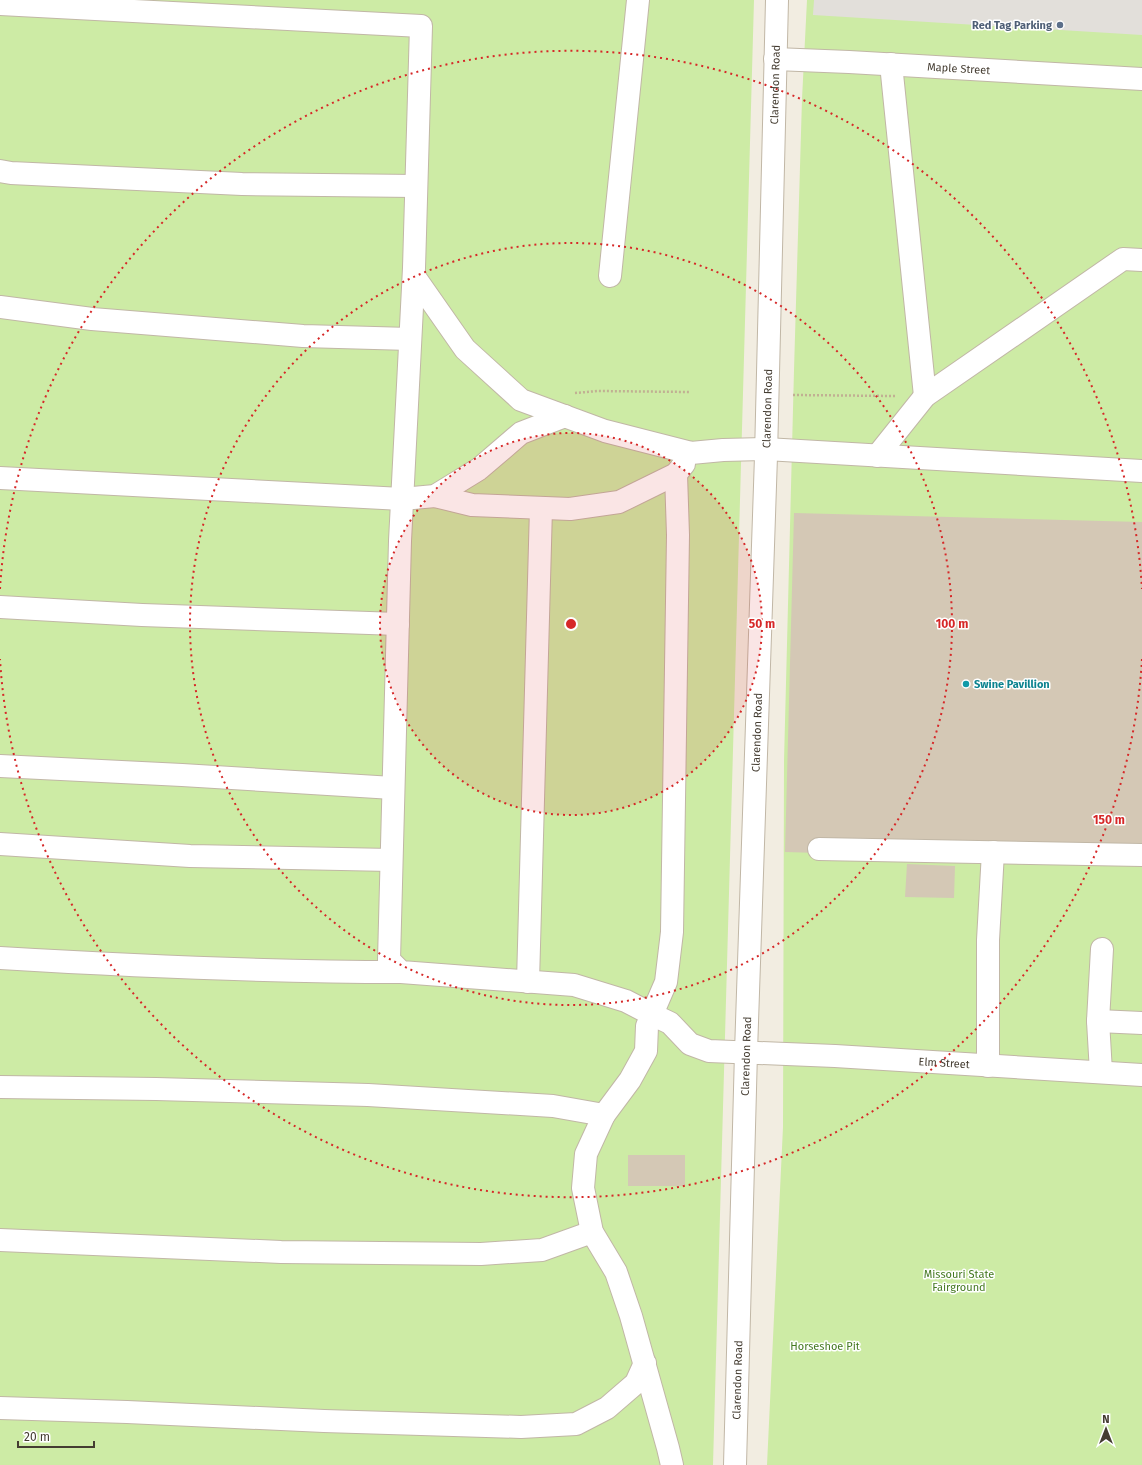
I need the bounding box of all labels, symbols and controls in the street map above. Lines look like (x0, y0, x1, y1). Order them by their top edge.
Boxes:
place label: Red Tag Parking (972, 19, 1053, 32)
marker: Red Tag Parking (1055, 20, 1065, 30)
street label: Clarendon Road (768, 45, 783, 124)
street label: Maple Street (927, 61, 991, 77)
street label: Clarendon Road (760, 369, 775, 448)
centre of rings (564, 617, 578, 631)
text: 50 m (749, 617, 775, 631)
text: 100 m (936, 617, 968, 631)
place label: Swine Pavillion (974, 678, 1050, 691)
marker: Swine Pavillion (961, 679, 971, 689)
street label: Clarendon Road (749, 692, 765, 772)
text: 150 m (1093, 813, 1125, 827)
street label: Clarendon Road (739, 1016, 754, 1096)
street label: Elm Street (918, 1055, 970, 1071)
park label: Missouri State Fairground (924, 1268, 994, 1294)
street label: Clarendon Road (730, 1340, 745, 1420)
park label: Horseshoe Pit (790, 1340, 860, 1353)
north arrow (1086, 1409, 1126, 1449)
text: N (1102, 1413, 1110, 1426)
scale bar (18, 1423, 94, 1449)
text: 20 m (24, 1430, 50, 1444)

